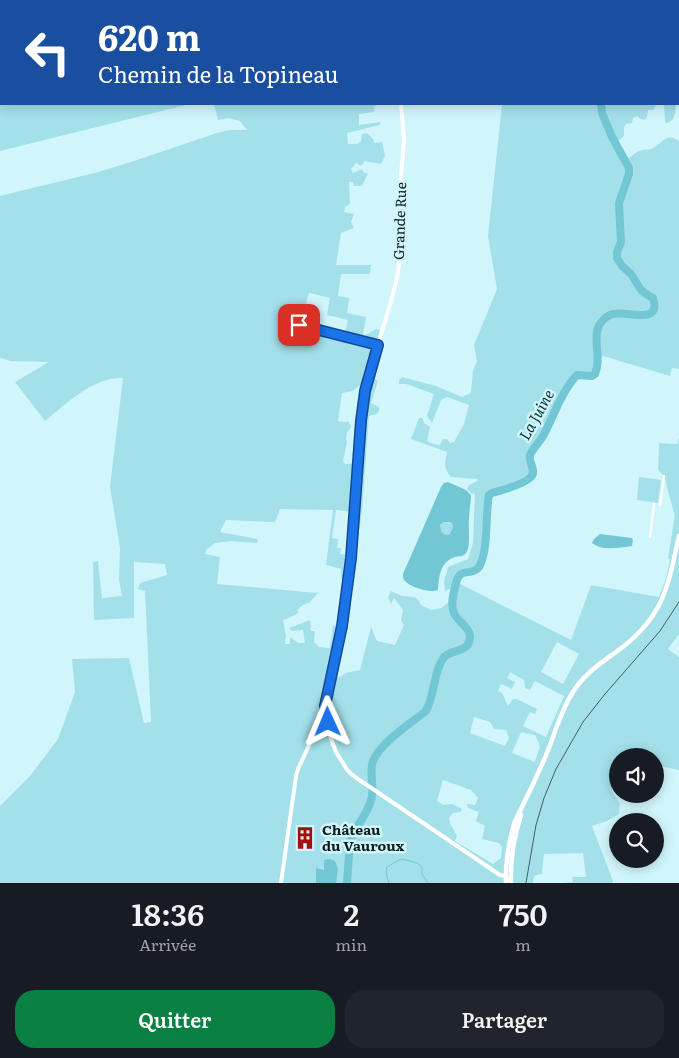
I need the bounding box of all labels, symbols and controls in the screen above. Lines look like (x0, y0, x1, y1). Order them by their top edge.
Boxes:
text: 620 m (98, 10, 201, 62)
icon: left (15, 20, 80, 85)
text: Chemin de la Topineau (98, 57, 338, 90)
street label: Grande Rue (388, 182, 410, 260)
pin (278, 304, 320, 346)
icon: arrive (285, 311, 313, 339)
water label: La Juine (512, 385, 559, 444)
position arrow (301, 695, 353, 747)
map controls (609, 748, 664, 868)
button: sound (609, 748, 664, 803)
button: search (609, 813, 664, 868)
place label: Château du Vauroux (322, 819, 405, 855)
building icon: Château du Vauroux (292, 825, 318, 851)
text: 18:36 (131, 891, 204, 935)
text: 2 (343, 891, 359, 935)
text: 750 (498, 891, 548, 935)
text: Arrivée (139, 932, 196, 956)
text: min (336, 932, 367, 956)
text: m (515, 932, 531, 956)
button: Quitter (15, 990, 335, 1048)
button: Partager (345, 990, 664, 1048)

